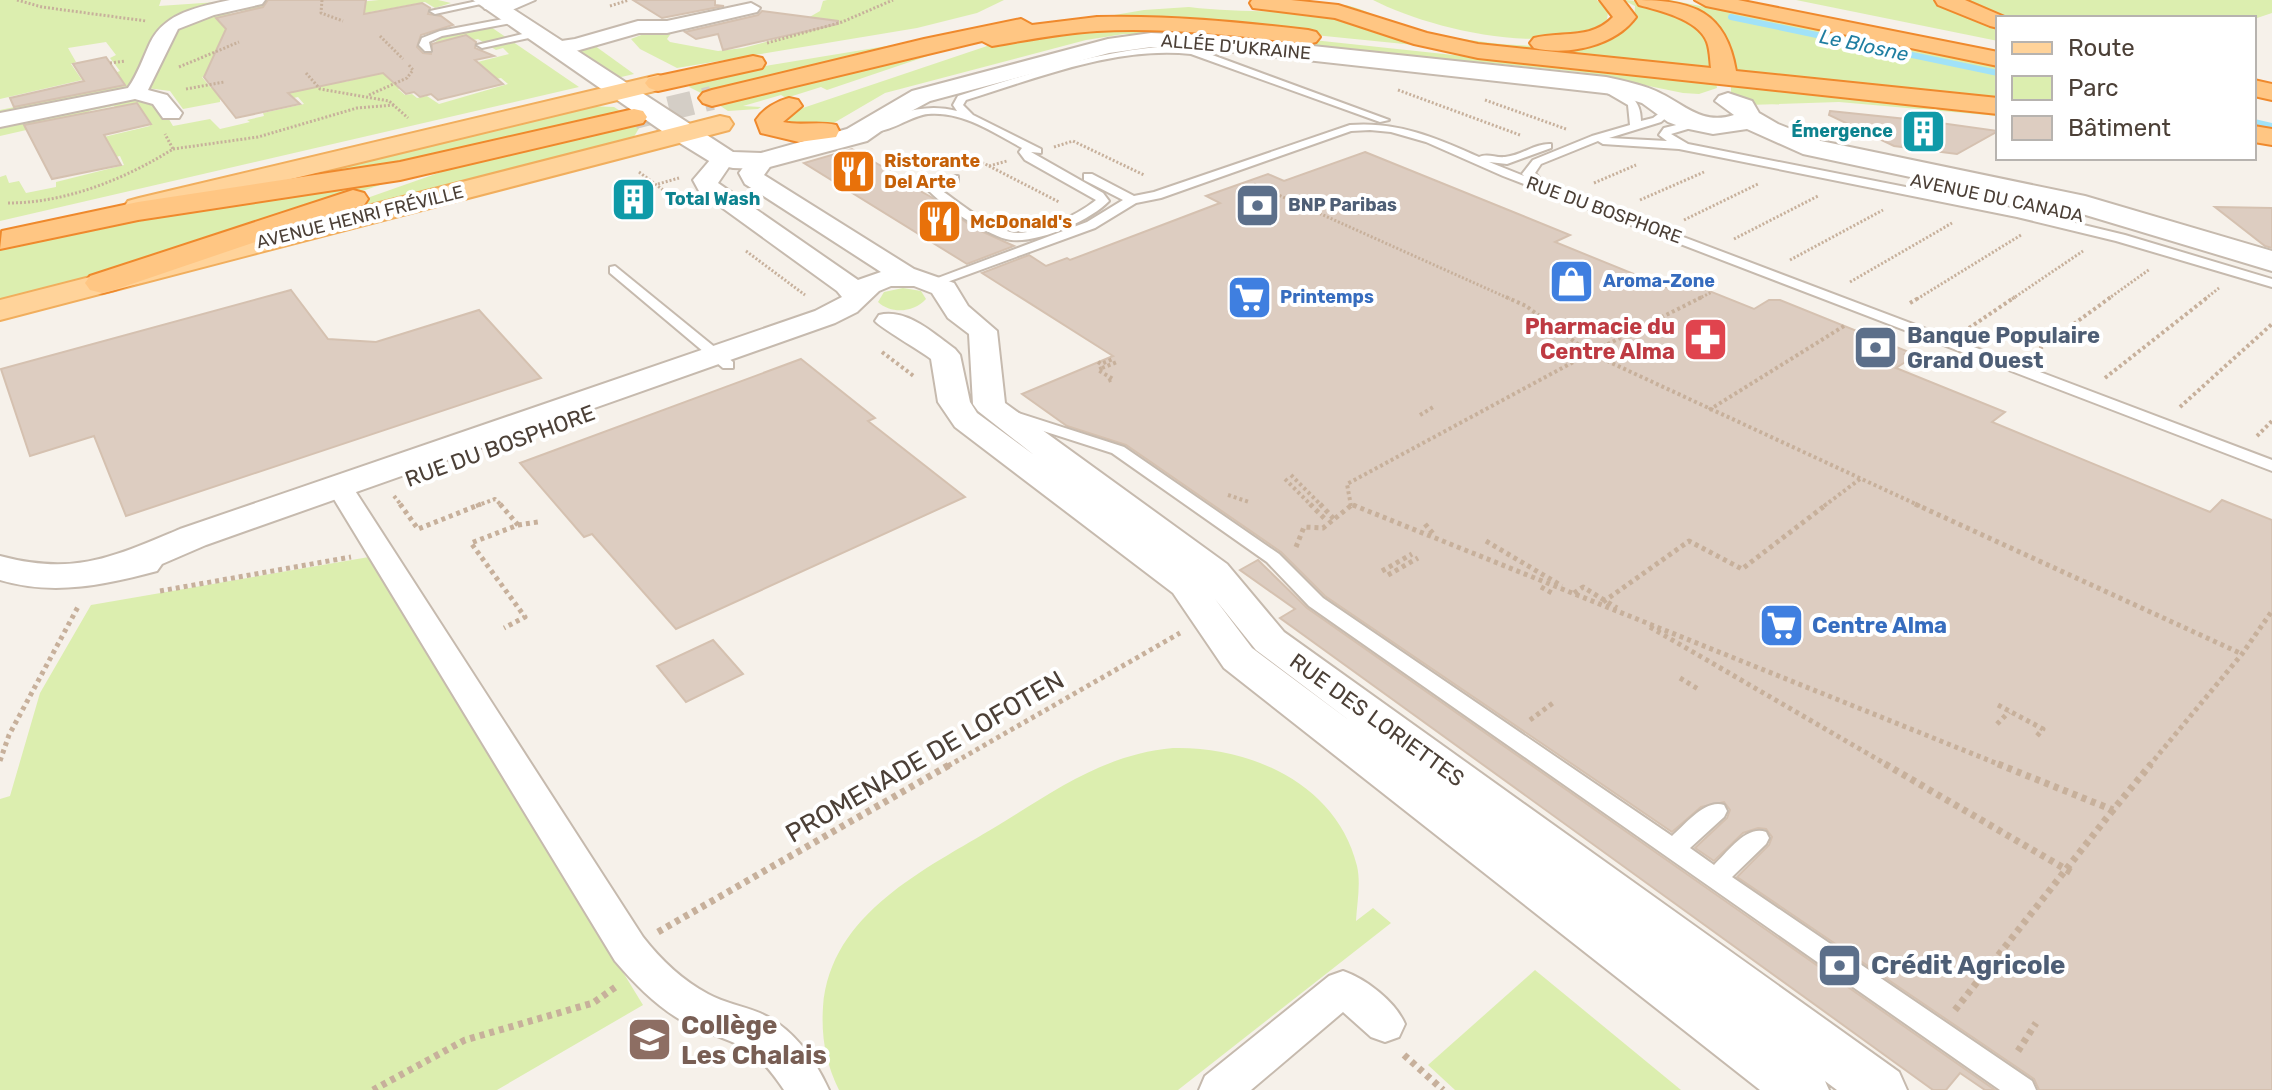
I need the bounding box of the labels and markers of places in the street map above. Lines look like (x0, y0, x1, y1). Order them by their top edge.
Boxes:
building icon: Émergence (1900, 107, 1948, 155)
place label: Émergence (1791, 120, 1893, 142)
restaurant icon: Ristorante Del Arte (829, 147, 877, 195)
place label: Ristorante Del Arte (884, 150, 980, 193)
building icon: Total Wash (610, 175, 658, 223)
bank icon: BNP Paribas (1233, 181, 1281, 229)
place label: Total Wash (665, 188, 760, 210)
place label: BNP Paribas (1288, 194, 1397, 216)
restaurant icon: McDonald's (915, 198, 963, 246)
place label: McDonald's (970, 211, 1072, 233)
shop icon: Aroma-Zone (1548, 257, 1596, 305)
place label: Aroma-Zone (1603, 270, 1715, 292)
supermarket icon: Printemps (1225, 273, 1273, 321)
place label: Printemps (1280, 286, 1374, 308)
place label: Pharmacie du Centre Alma (1525, 313, 1675, 365)
pharmacy icon: Pharmacie du Centre Alma (1682, 315, 1730, 363)
place label: Banque Populaire Grand Ouest (1907, 322, 2100, 374)
bank icon: Banque Populaire Grand Ouest (1852, 324, 1900, 372)
supermarket icon: Centre Alma (1757, 601, 1805, 649)
place label: Centre Alma (1812, 612, 1947, 639)
bank icon: Crédit Agricole (1816, 941, 1864, 989)
place label: Crédit Agricole (1871, 950, 2066, 981)
place label: Collège Les Chalais (681, 1010, 827, 1071)
school or university icon: Collège Les Chalais (626, 1016, 674, 1064)

